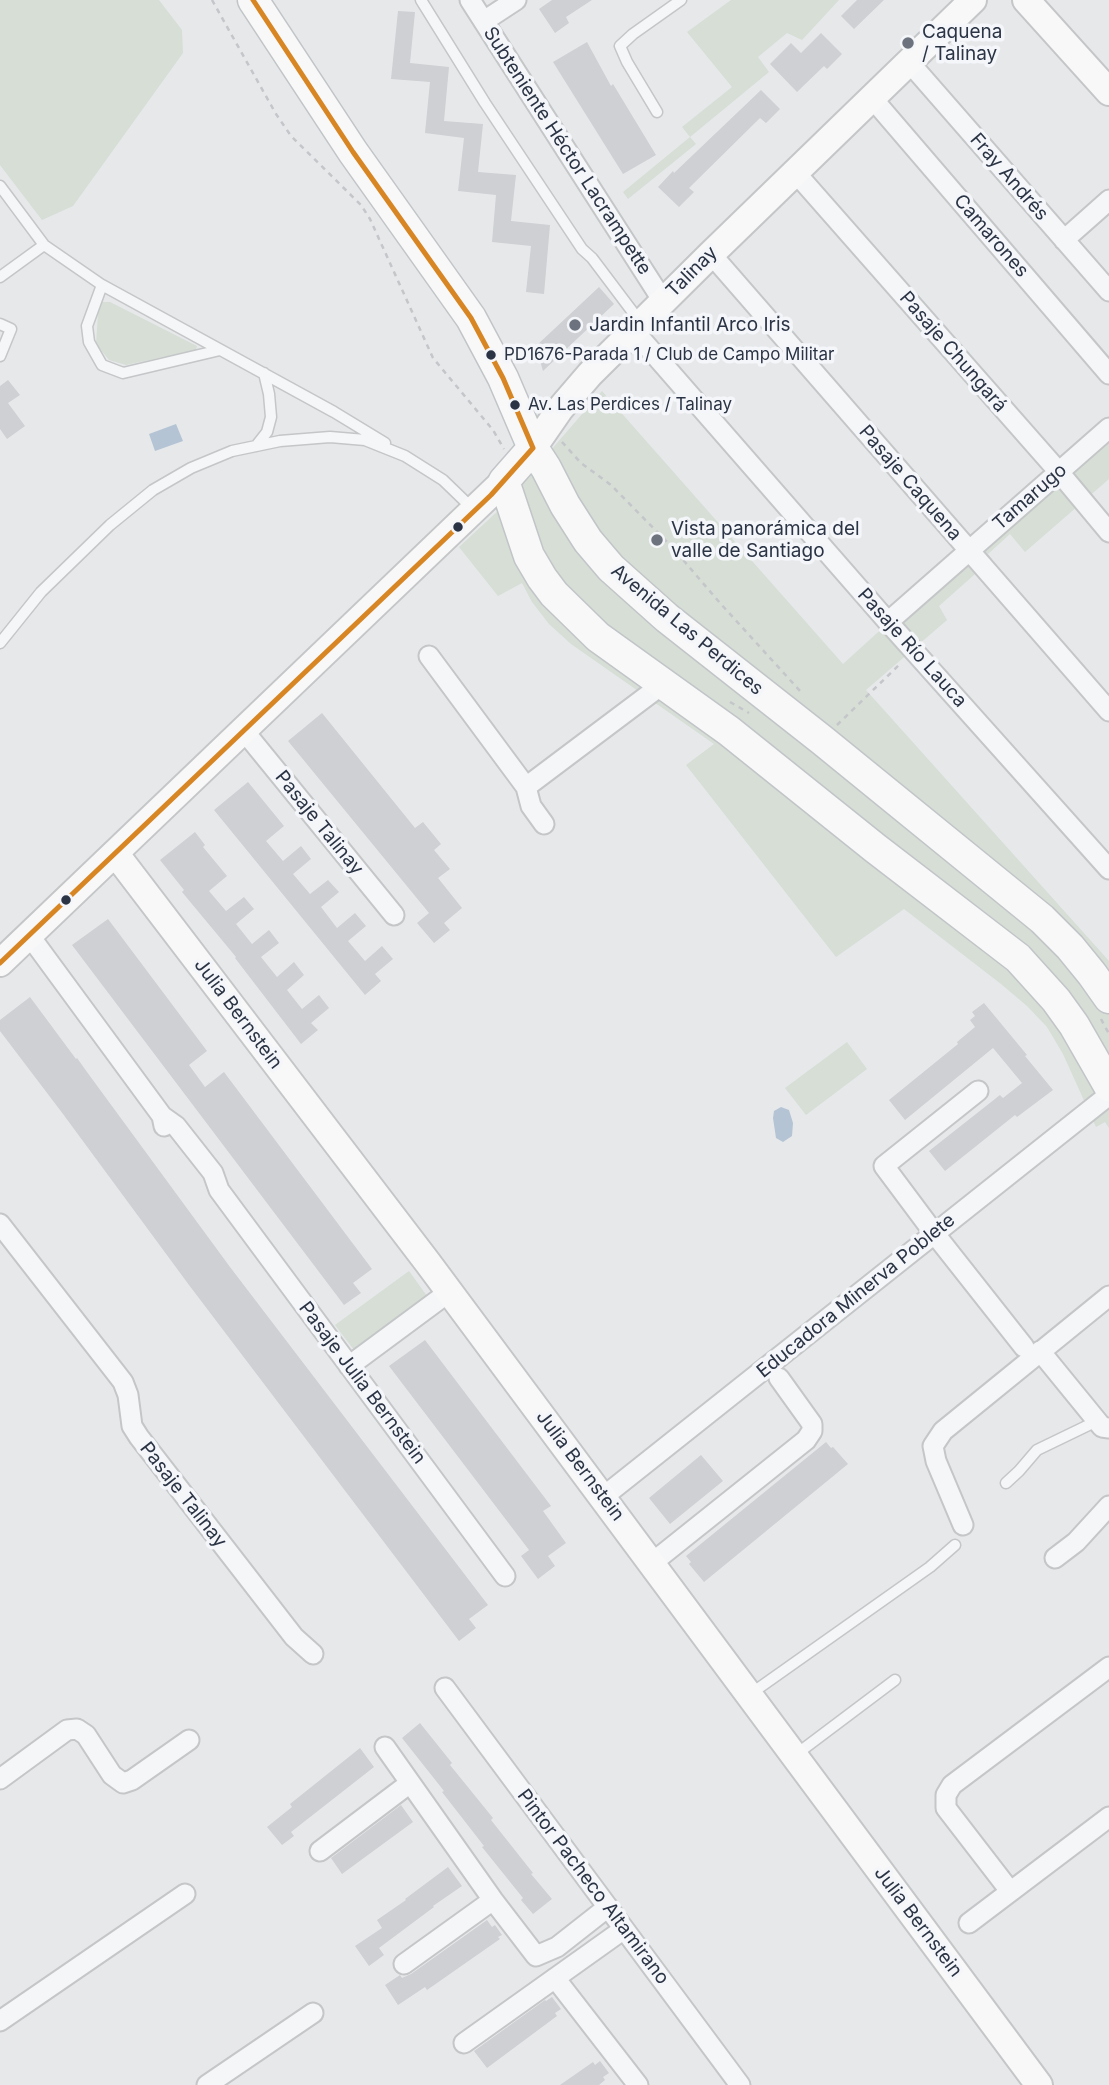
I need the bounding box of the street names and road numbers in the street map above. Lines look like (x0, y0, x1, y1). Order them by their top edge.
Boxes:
street label: Subteniente Héctor Lacrampette (478, 23, 656, 279)
street label: Fray Andrés (965, 129, 1053, 225)
street label: Camarones (949, 190, 1033, 282)
street label: Talinay (662, 242, 722, 302)
street label: Pasaje Chungará (894, 287, 1012, 417)
street label: Pasaje Caquena (854, 421, 966, 545)
street label: Tamarugo (988, 459, 1072, 535)
street label: Avenida Las Perdices (606, 560, 768, 700)
street label: Pasaje Río Lauca (853, 584, 971, 712)
street label: Pasaje Talinay (270, 766, 368, 880)
street label: Julia Bernstein (189, 954, 287, 1074)
street label: Educadora Minerva Poblete (752, 1209, 960, 1383)
street label: Pasaje Julia Bernstein (294, 1297, 430, 1469)
street label: Julia Bernstein (531, 1406, 629, 1526)
street label: Pasaje Talinay (135, 1438, 231, 1552)
street label: Pintor Pacheco Altamirano (512, 1785, 674, 1989)
street label: Julia Bernstein (869, 1862, 967, 1982)

